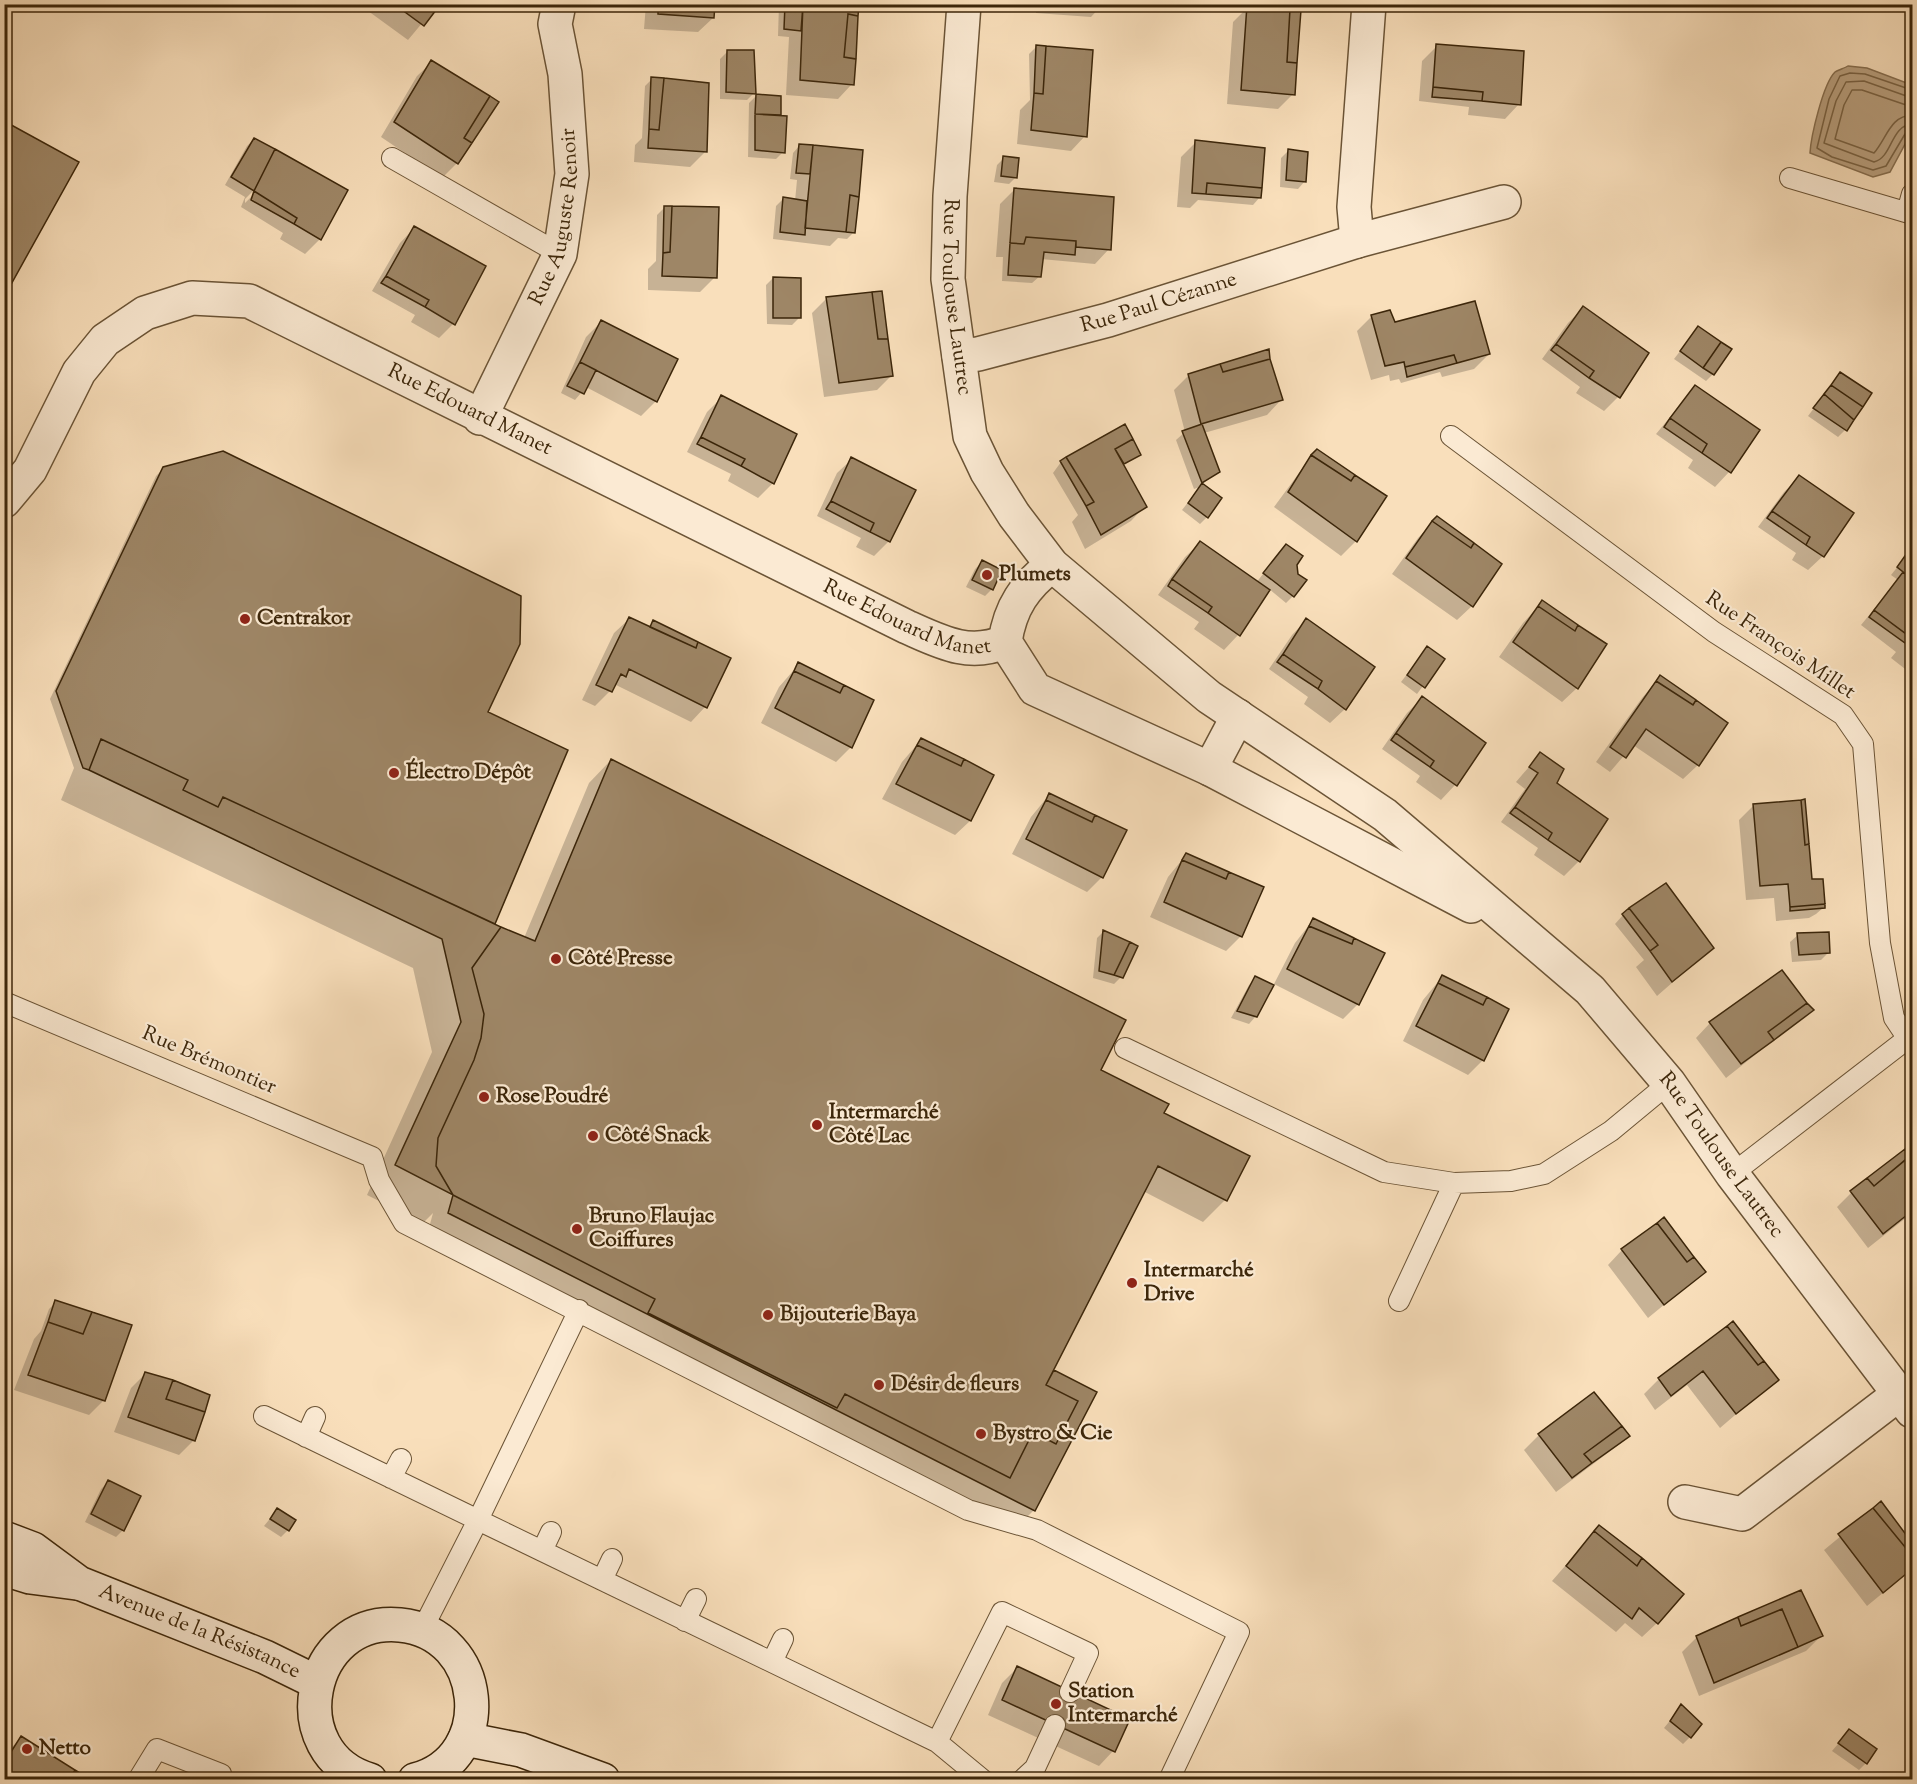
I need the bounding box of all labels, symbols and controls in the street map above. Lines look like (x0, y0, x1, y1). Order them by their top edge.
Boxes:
street label: Rue Auguste Renoir (522, 127, 587, 311)
street label: Rue Toulouse Lautrec (933, 198, 979, 397)
street label: Rue Paul Cézanne (1077, 265, 1241, 342)
street label: Rue Edouard Manet (382, 357, 557, 464)
place label: Plumets (999, 560, 1071, 590)
marker: Plumets (980, 568, 994, 582)
street label: Rue Edouard Manet (817, 572, 994, 663)
street label: Rue François Millet (1699, 585, 1861, 707)
place label: Centrakor (257, 604, 351, 634)
marker: Centrakor (238, 612, 252, 626)
place label: Électro Dépôt (406, 758, 532, 788)
marker: Électro Dépôt (387, 766, 401, 780)
place label: Côté Presse (568, 944, 673, 974)
marker: Côté Presse (549, 952, 563, 966)
street label: Rue Brémontier (137, 1019, 281, 1103)
street label: Rue Toulouse Lautrec (1651, 1066, 1791, 1245)
place label: Rose Poudré (496, 1082, 609, 1112)
marker: Rose Poudré (477, 1090, 491, 1104)
place label: Intermarché Côté Lac (829, 1098, 939, 1152)
marker: Intermarché Côté Lac (810, 1118, 824, 1132)
place label: Côté Snack (605, 1121, 710, 1151)
marker: Côté Snack (586, 1129, 600, 1143)
place label: Bruno Flaujac Coiffures (589, 1202, 715, 1256)
marker: Bruno Flaujac Coiffures (570, 1222, 584, 1236)
place label: Intermarché Drive (1144, 1256, 1254, 1310)
marker: Intermarché Drive (1125, 1276, 1139, 1290)
place label: Bijouterie Baya (780, 1300, 917, 1330)
marker: Bijouterie Baya (761, 1308, 775, 1322)
place label: Désir de fleurs (891, 1370, 1019, 1400)
marker: Désir de fleurs (872, 1378, 886, 1392)
place label: Bystro & Cie (993, 1419, 1113, 1449)
marker: Bystro & Cie (974, 1427, 988, 1441)
street label: Avenue de la Résistance (94, 1577, 305, 1687)
place label: Station Intermarché (1068, 1677, 1178, 1731)
marker: Station Intermarché (1049, 1697, 1063, 1711)
place label: Netto (39, 1734, 92, 1764)
marker: Netto (20, 1742, 34, 1756)

